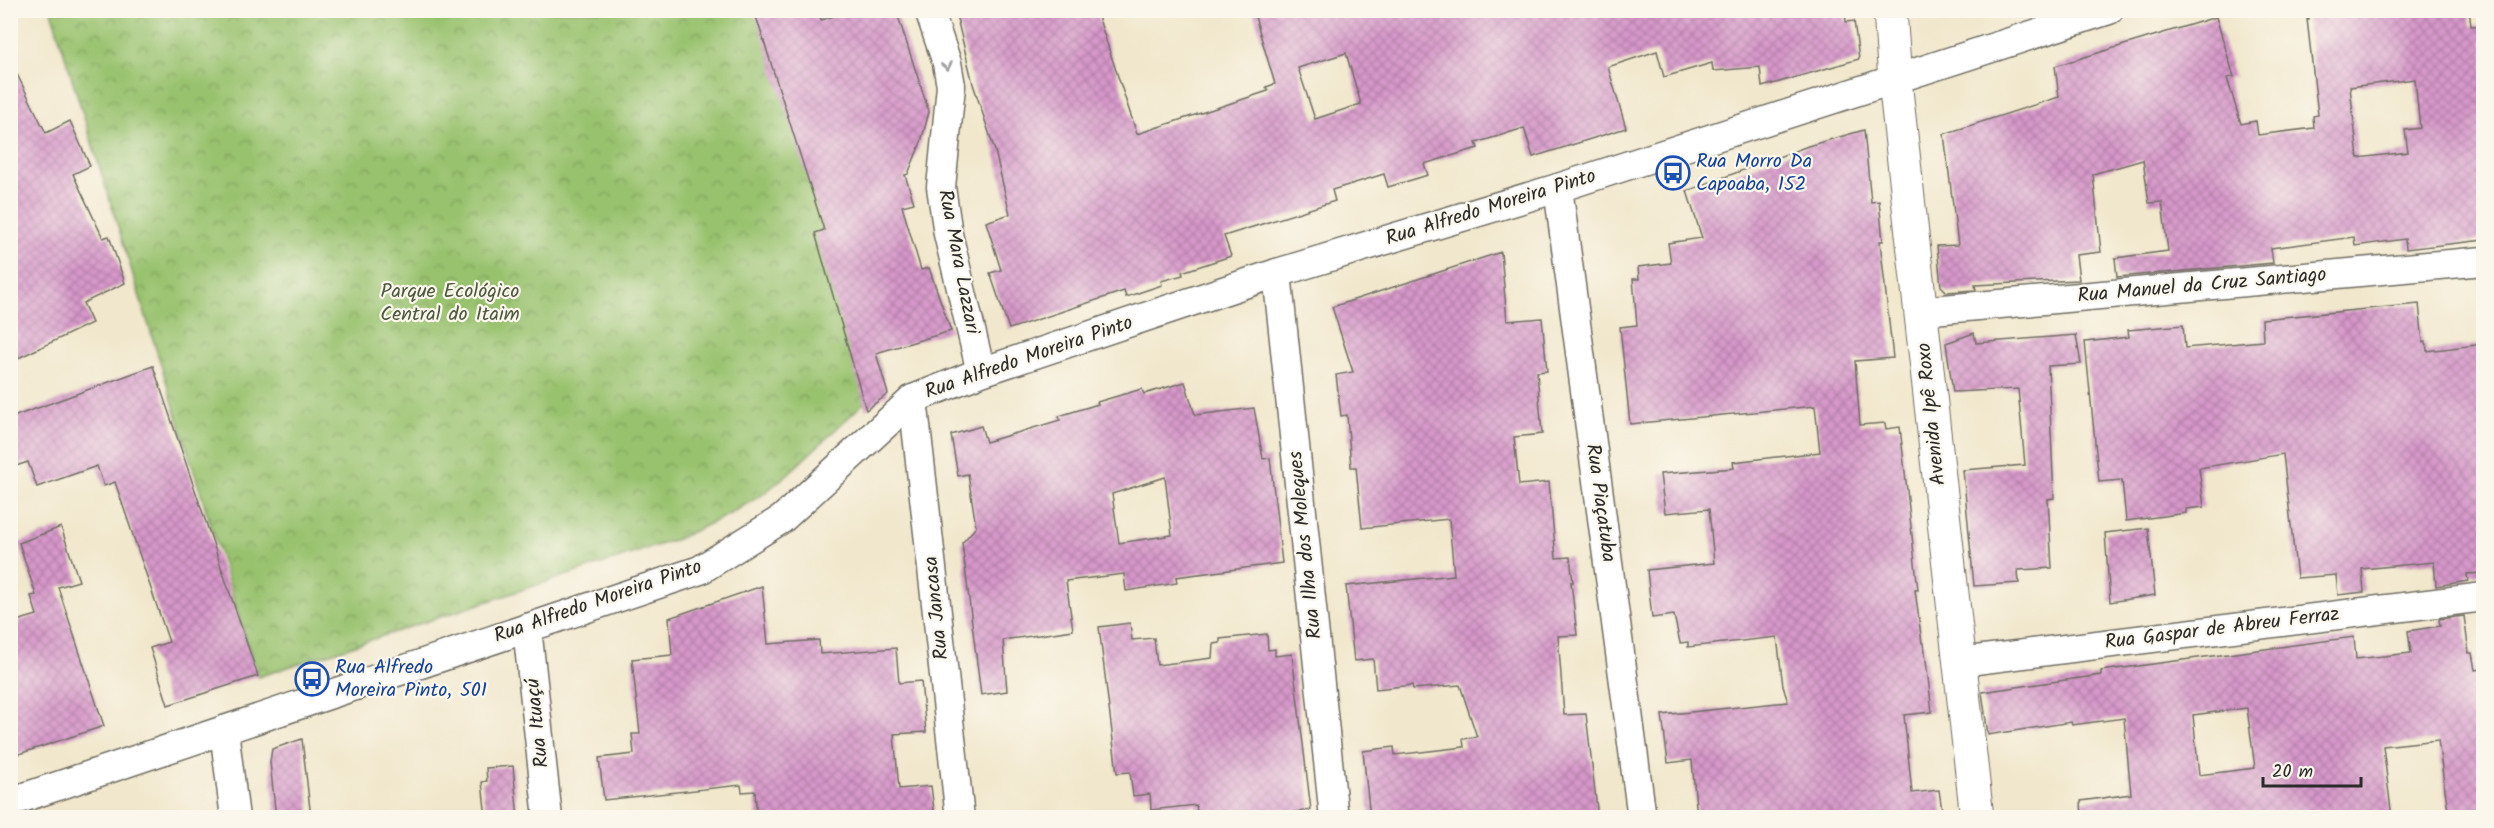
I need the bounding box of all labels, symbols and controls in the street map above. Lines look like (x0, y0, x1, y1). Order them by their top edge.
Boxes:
one-way arrow (939, 61, 952, 71)
place label: Rua Morro Da Capoaba, 152 (1696, 146, 1812, 201)
bus stop icon: Rua Morro Da Capoaba, 152 (1655, 155, 1691, 191)
street label: Rua Alfredo Moreira Pinto (1382, 161, 1600, 255)
street label: Rua Mara Lazzari (928, 187, 988, 338)
street label: Rua Manuel da Cruz Santiago (2076, 259, 2328, 313)
park label: Parque Ecológico Central do Itaim (380, 276, 520, 331)
street label: Rua Alfredo Moreira Pinto (921, 307, 1137, 409)
street label: Avenida Ipê Roxo (1909, 341, 1955, 487)
street label: Rua Piaçatuba (1576, 442, 1624, 564)
street label: Rua Ilha dos Moleques (1280, 449, 1332, 641)
street label: Rua Alfredo Moreira Pinto (490, 551, 706, 653)
street label: Rua Jancasa (916, 554, 958, 662)
street label: Rua Gaspar de Abreu Ferraz (2103, 599, 2341, 659)
place label: Rua Alfredo Moreira Pinto, 501 (335, 652, 487, 707)
bus stop icon: Rua Alfredo Moreira Pinto, 501 (294, 661, 330, 697)
street label: Rua Ituaçú (517, 676, 559, 770)
scale bar (2263, 750, 2360, 788)
text: 20 m (2272, 758, 2313, 787)

